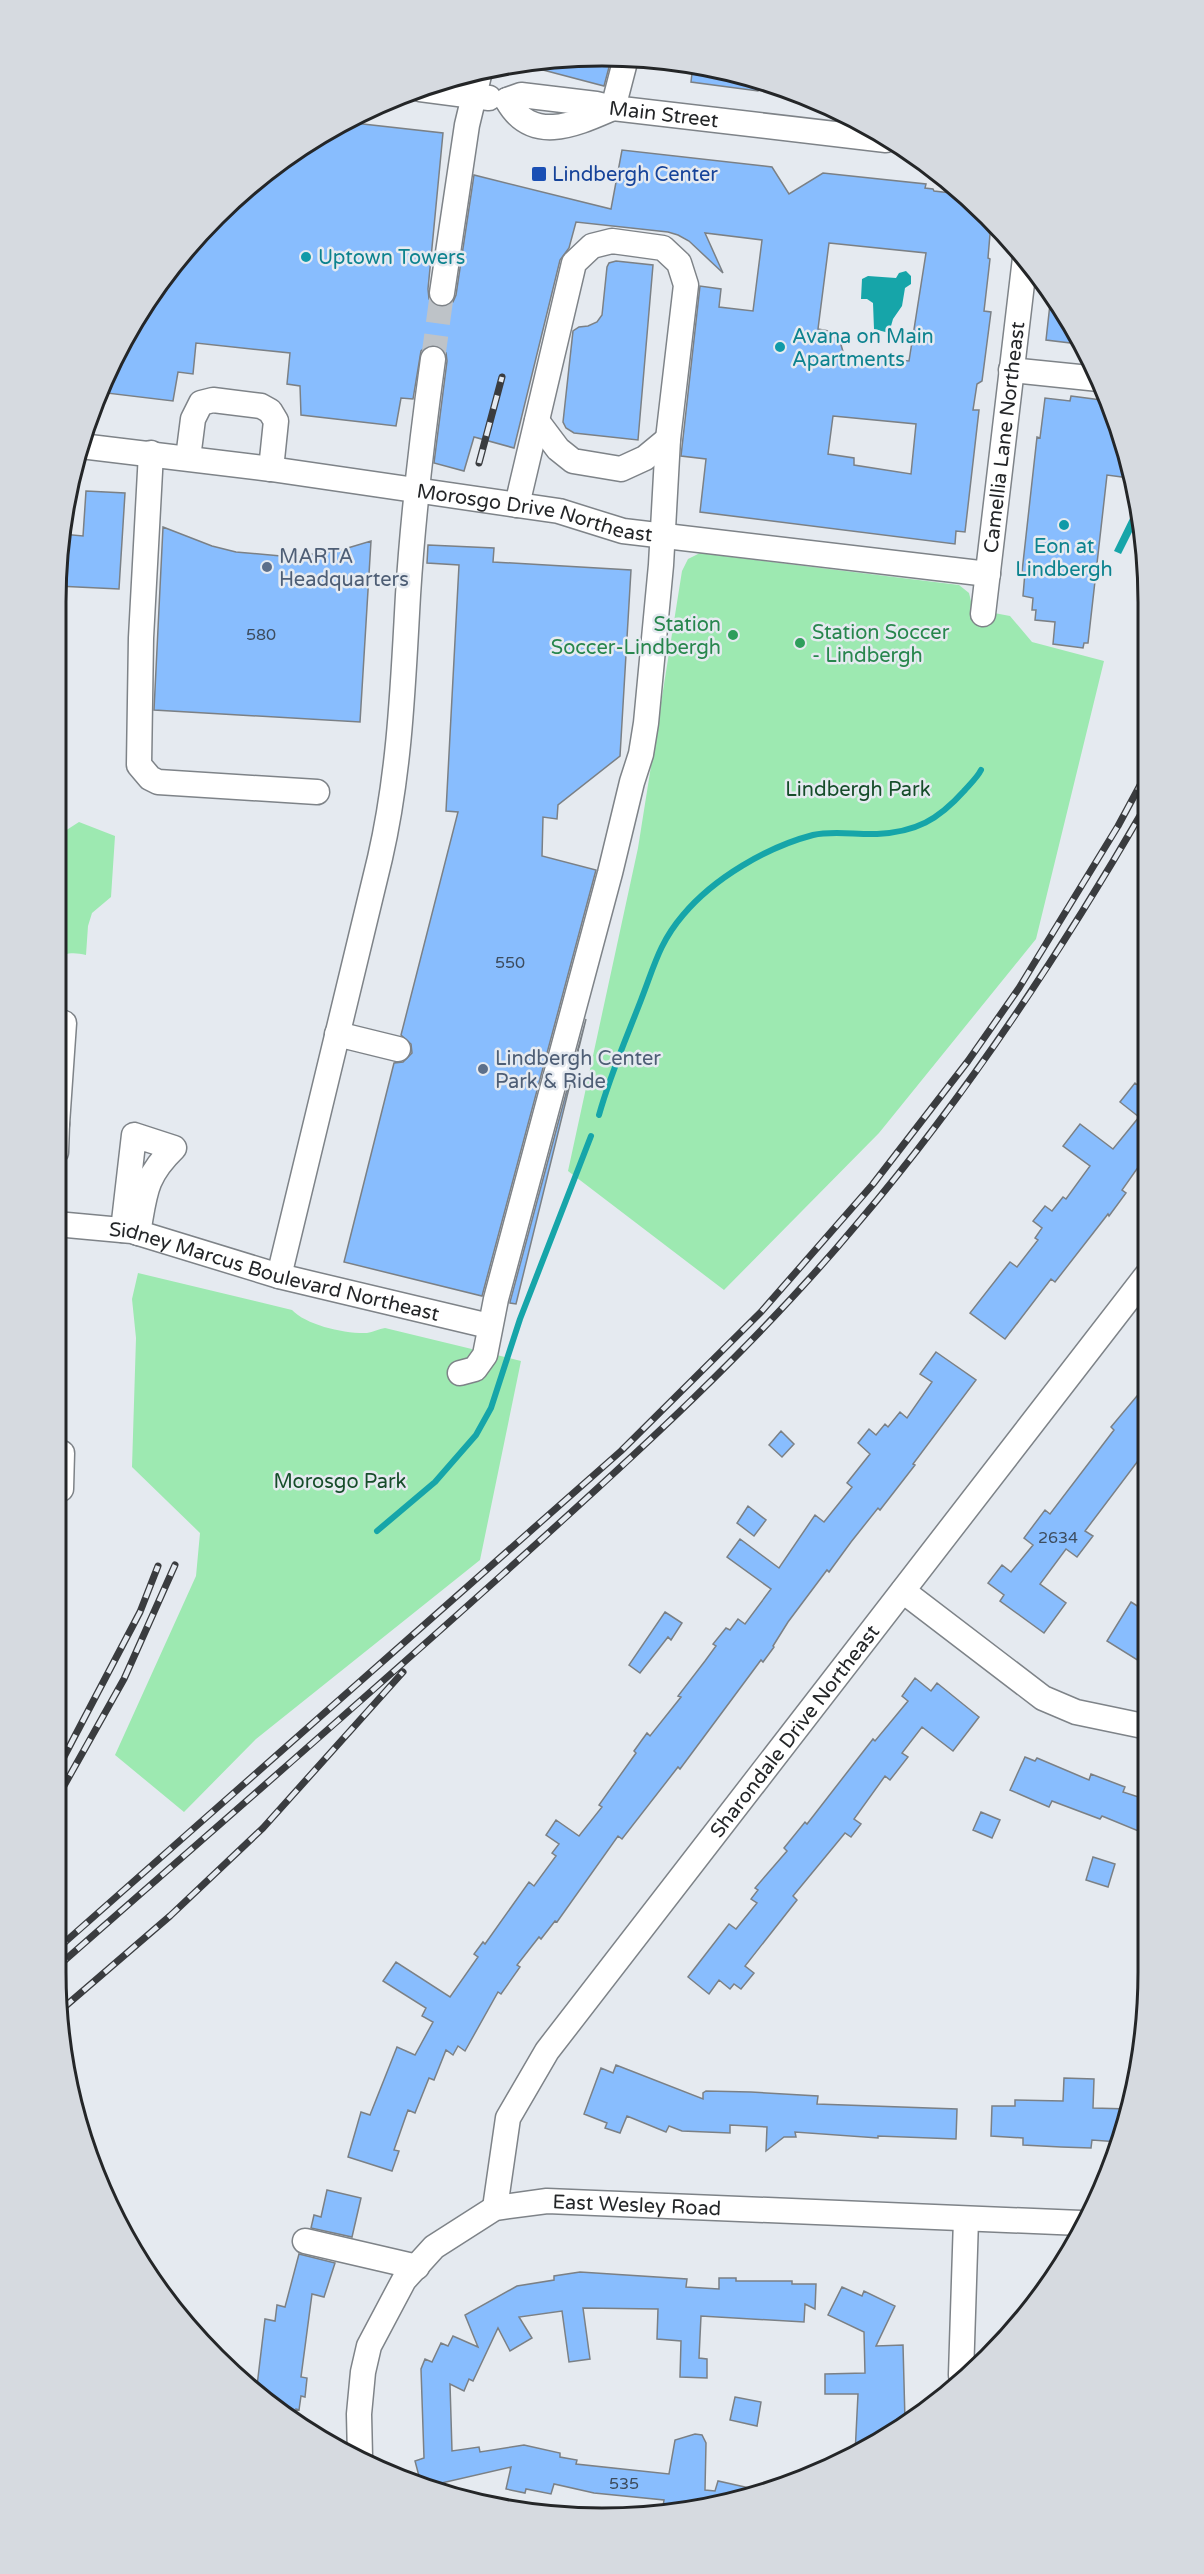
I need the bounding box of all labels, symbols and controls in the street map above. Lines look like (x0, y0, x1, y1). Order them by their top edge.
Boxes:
street label: Main Street (608, 97, 720, 133)
place label: Lindbergh Center (552, 163, 718, 187)
marker: Lindbergh Center (530, 165, 548, 183)
place label: Uptown Towers (318, 246, 465, 270)
marker: Uptown Towers (299, 250, 313, 264)
street label: Camellia Lane Northeast (979, 320, 1030, 554)
place label: Avana on Main Apartments (792, 325, 934, 372)
marker: Avana on Main Apartments (773, 340, 787, 354)
street label: Morosgo Drive Northeast (415, 479, 654, 547)
marker: Eon at Lindbergh (1057, 518, 1071, 532)
place label: Eon at Lindbergh (1015, 535, 1113, 582)
place label: MARTA Headquarters (279, 545, 409, 592)
marker: MARTA Headquarters (260, 560, 274, 574)
place label: Station Soccer-Lindbergh (551, 613, 721, 660)
place label: Station Soccer - Lindbergh (812, 621, 950, 668)
house number: 580 (246, 625, 276, 645)
marker: Station Soccer-Lindbergh (726, 628, 740, 642)
marker: Station Soccer - Lindbergh (793, 636, 807, 650)
park label: Lindbergh Park (785, 778, 931, 802)
house number: 550 (495, 953, 525, 973)
place label: Lindbergh Center Park & Ride (495, 1047, 661, 1094)
marker: Lindbergh Center Park & Ride (476, 1062, 490, 1076)
street label: Sidney Marcus Boulevard Northeast (108, 1218, 442, 1327)
park label: Morosgo Park (273, 1470, 407, 1494)
house number: 2634 (1038, 1528, 1078, 1548)
street label: Sharondale Drive Northeast (705, 1620, 885, 1843)
street label: East Wesley Road (552, 2190, 722, 2221)
house number: 535 (609, 2474, 639, 2494)

